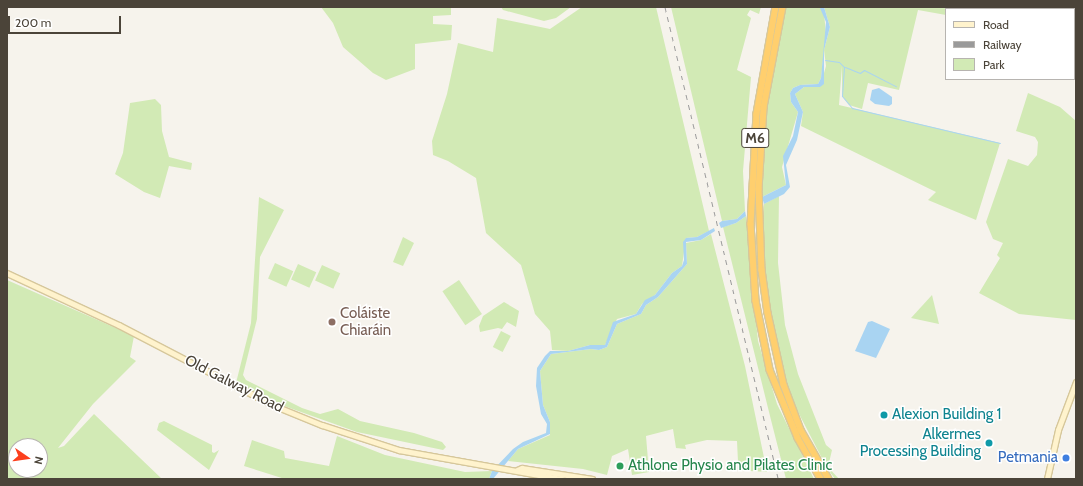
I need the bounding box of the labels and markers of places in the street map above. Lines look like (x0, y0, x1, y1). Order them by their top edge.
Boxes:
place label: Coláiste Chiaráin (340, 304, 391, 339)
marker: Coláiste Chiaráin (327, 317, 337, 327)
place label: Alexion Building 1 (892, 406, 1002, 424)
marker: Alexion Building 1 (879, 410, 889, 420)
place label: Alkermes Processing Building (860, 425, 981, 460)
marker: Alkermes Processing Building (984, 438, 994, 448)
place label: Petmania (998, 449, 1058, 467)
marker: Petmania (1061, 453, 1071, 463)
place label: Athlone Physio and Pilates Clinic (628, 457, 832, 475)
marker: Athlone Physio and Pilates Clinic (615, 461, 625, 471)

